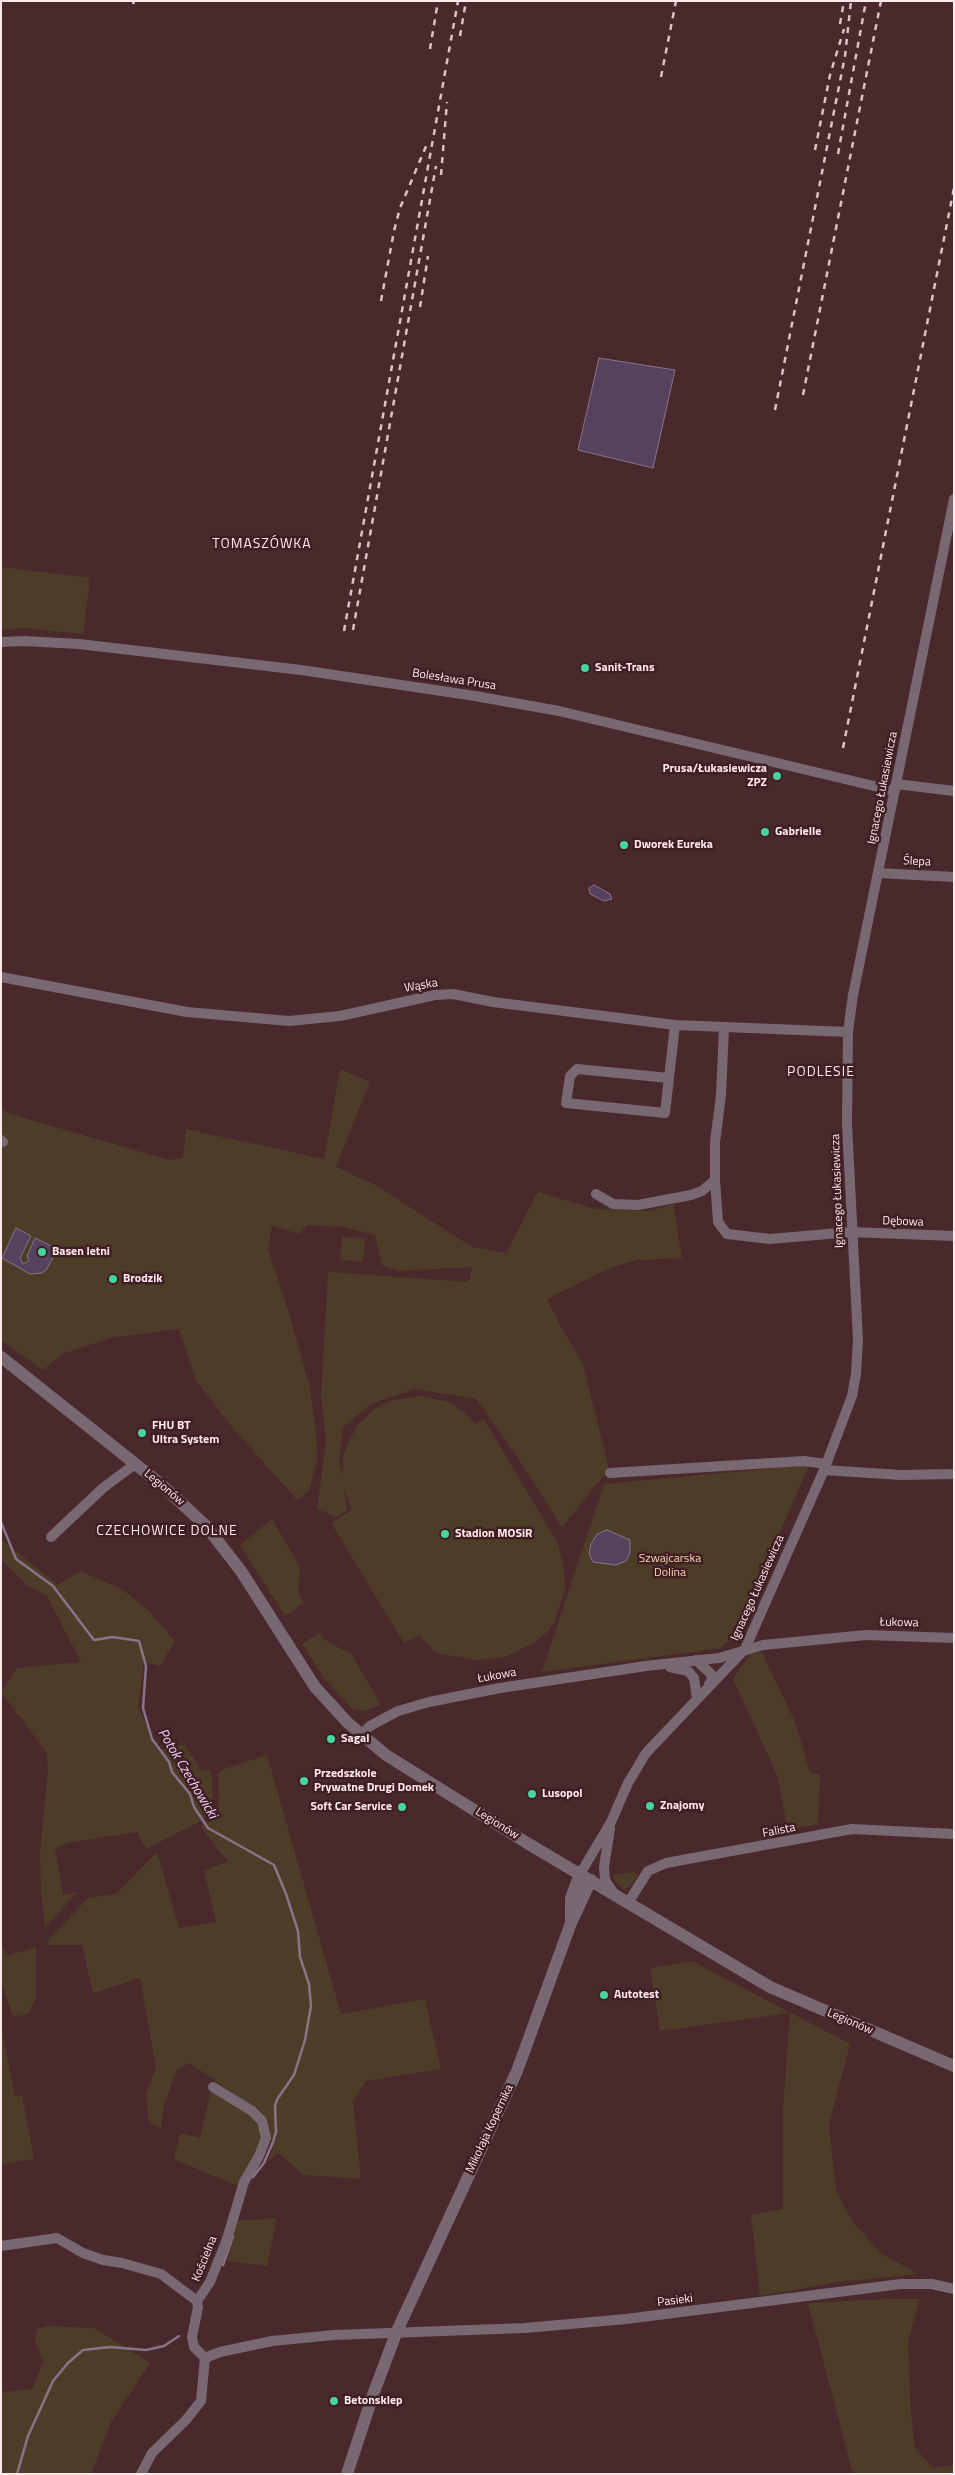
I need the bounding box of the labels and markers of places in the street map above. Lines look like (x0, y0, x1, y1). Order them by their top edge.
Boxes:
place label: Sanit-Trans (595, 661, 655, 675)
marker: Sanit-Trans (579, 662, 591, 674)
place label: Prusa/Łukasiewicza ZPZ (663, 762, 767, 790)
marker: Prusa/Łukasiewicza ZPZ (771, 770, 783, 782)
place label: Gabrielle (775, 825, 821, 839)
marker: Gabrielle (759, 826, 771, 838)
place label: Dworek Eureka (634, 838, 713, 852)
marker: Dworek Eureka (618, 839, 630, 851)
place label: Basen letni (52, 1245, 110, 1259)
marker: Basen letni (36, 1246, 48, 1258)
place label: Brodzik (123, 1272, 162, 1286)
marker: Brodzik (107, 1273, 119, 1285)
place label: FHU BT Ultra System (152, 1419, 219, 1447)
marker: FHU BT Ultra System (136, 1427, 148, 1439)
place label: Stadion MOSiR (455, 1527, 532, 1541)
marker: Stadion MOSiR (439, 1528, 451, 1540)
place label: Sagal (341, 1732, 369, 1746)
marker: Sagal (325, 1733, 337, 1745)
place label: Przedszkole Prywatne Drugi Domek (314, 1767, 434, 1795)
marker: Przedszkole Prywatne Drugi Domek (298, 1775, 310, 1787)
place label: Lusopol (542, 1787, 582, 1801)
marker: Lusopol (526, 1788, 538, 1800)
place label: Znajomy (660, 1799, 705, 1813)
place label: Soft Car Service (310, 1800, 392, 1814)
marker: Znajomy (644, 1800, 656, 1812)
marker: Soft Car Service (396, 1801, 408, 1813)
place label: Autotest (614, 1988, 659, 2002)
marker: Autotest (598, 1989, 610, 2001)
place label: Betonsklep (344, 2394, 403, 2408)
marker: Betonsklep (328, 2395, 340, 2407)

